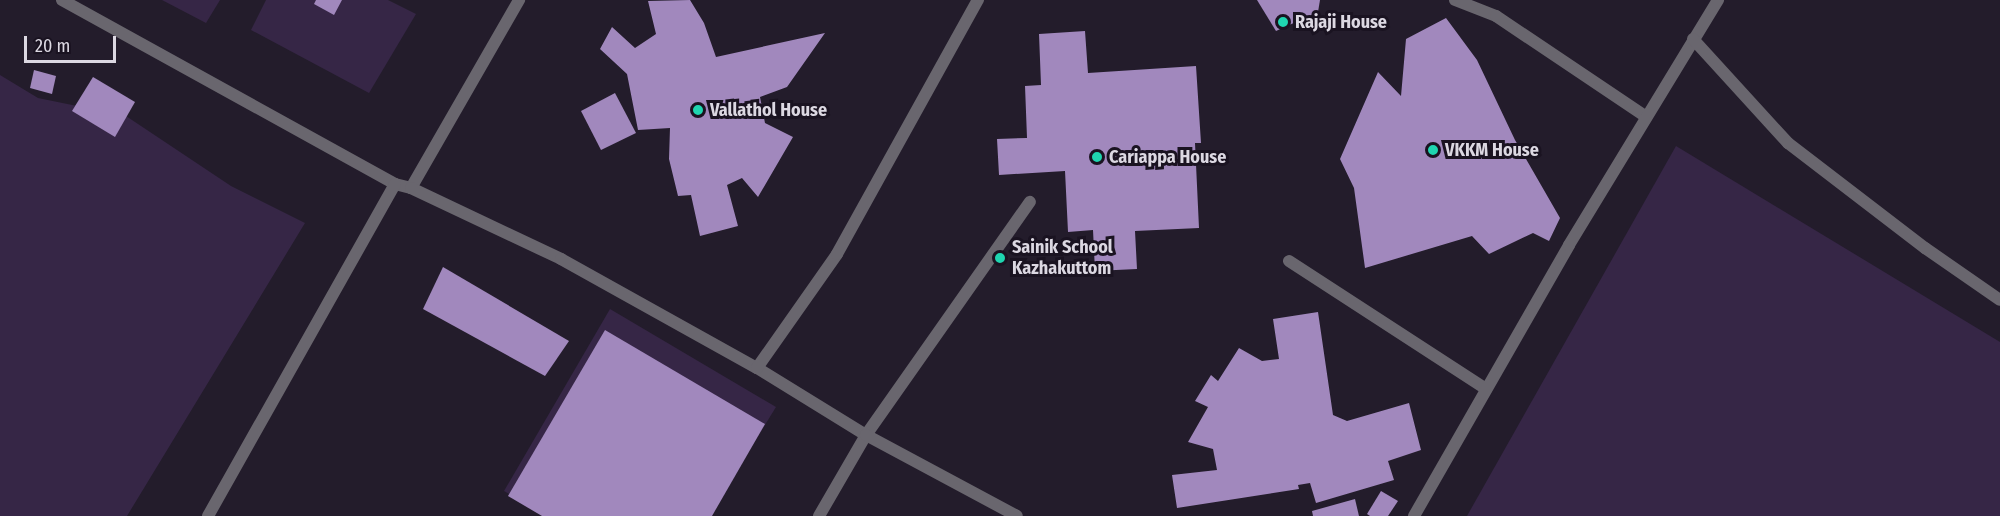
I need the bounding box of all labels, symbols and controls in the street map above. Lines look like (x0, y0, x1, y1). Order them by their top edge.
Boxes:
place label: Rajaji House (1295, 11, 1387, 33)
marker: Rajaji House (1276, 15, 1290, 29)
scale bar (27, 24, 118, 62)
text: 20 m (35, 35, 70, 57)
place label: Vallathol House (710, 99, 827, 121)
marker: Vallathol House (691, 103, 705, 117)
place label: VKKM House (1445, 139, 1539, 161)
marker: VKKM House (1426, 143, 1440, 157)
place label: Cariappa House (1109, 146, 1226, 168)
marker: Cariappa House (1090, 150, 1104, 164)
place label: Sainik School Kazhakuttom (1012, 237, 1113, 280)
marker: Sainik School Kazhakuttom (993, 251, 1007, 265)

